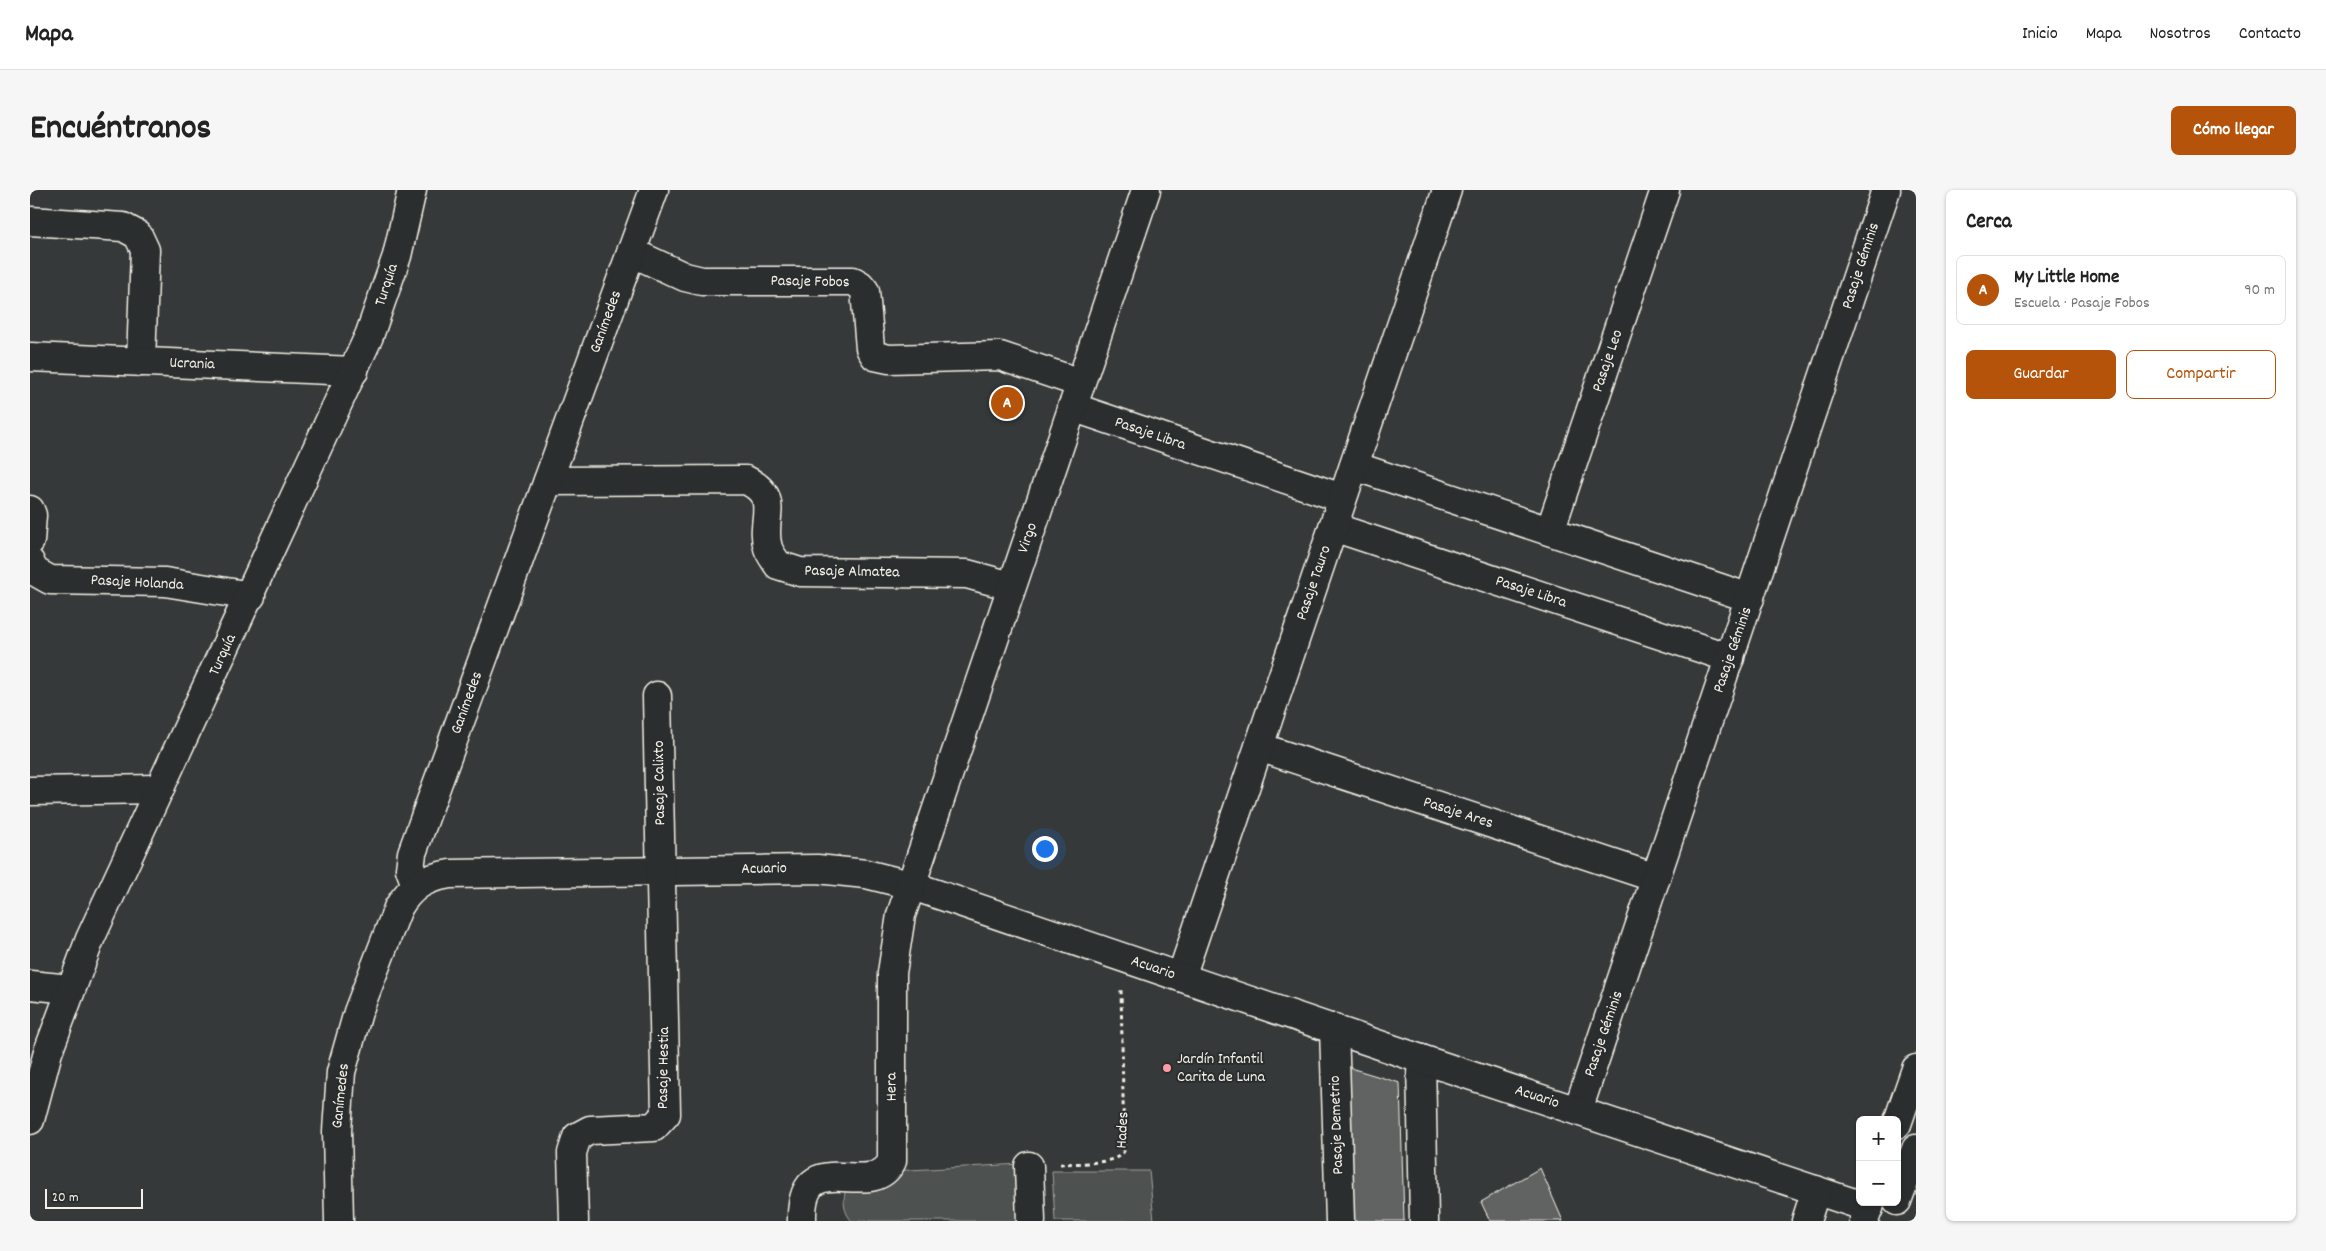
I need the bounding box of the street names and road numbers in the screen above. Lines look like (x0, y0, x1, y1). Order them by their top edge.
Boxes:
street label: Pasaje Géminis (1836, 219, 1886, 312)
street label: Turquía (369, 260, 405, 309)
street label: Pasaje Fobos (770, 270, 850, 294)
street label: Ganímedes (584, 287, 628, 357)
street label: Pasaje Leo (1587, 327, 1629, 395)
street label: Ucrania (169, 352, 216, 376)
street label: Pasaje Libra (1111, 411, 1189, 457)
street label: Virgo (1012, 520, 1044, 556)
street label: Pasaje Tauro (1290, 542, 1338, 624)
street label: Pasaje Almatea (804, 560, 900, 584)
street label: Pasaje Holanda (90, 569, 184, 597)
street label: Pasaje Libra (1492, 570, 1570, 614)
street label: Pasaje Géminis (1707, 604, 1759, 696)
street label: Turquía (203, 630, 243, 680)
street label: Ganímedes (445, 668, 489, 738)
street label: Pasaje Calixto (648, 740, 672, 826)
street label: Pasaje Ares (1420, 791, 1496, 835)
street label: Acuario (741, 857, 787, 881)
street label: Acuario (1128, 950, 1178, 986)
street label: Pasaje Géminis (1578, 988, 1630, 1080)
street label: Pasaje Hestia (652, 1026, 676, 1109)
street label: Ganímedes (326, 1062, 356, 1130)
street label: Hera (880, 1072, 904, 1102)
street label: Pasaje Demetrio (1324, 1075, 1350, 1175)
street label: Acuario (1512, 1079, 1562, 1115)
street label: Hades (1111, 1111, 1135, 1149)

